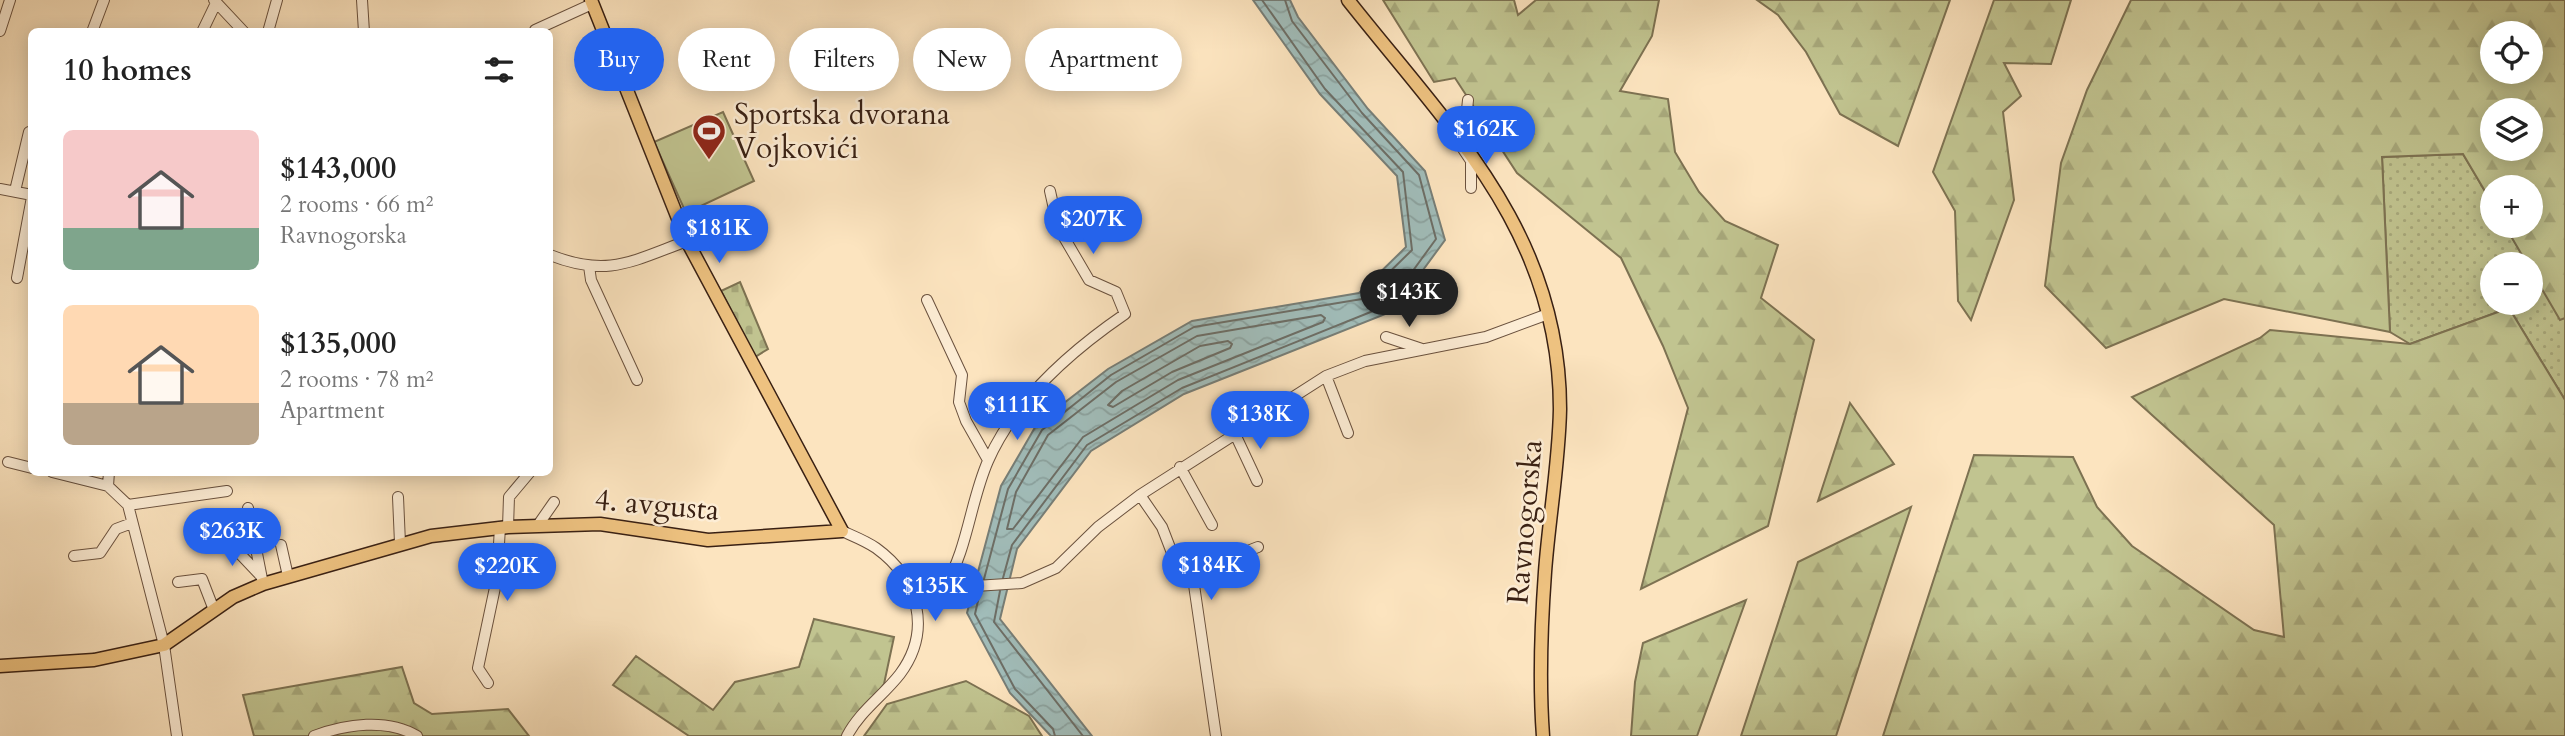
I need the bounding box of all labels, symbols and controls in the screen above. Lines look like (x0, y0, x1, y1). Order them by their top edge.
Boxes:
map controls (2480, 21, 2543, 315)
button: locate (2480, 21, 2543, 84)
chip: Buy (574, 28, 664, 91)
chip: Rent (678, 28, 775, 91)
chip: Filters (789, 28, 899, 91)
chip: New (913, 28, 1011, 91)
chip: Apartment (1025, 28, 1182, 91)
text: 10 homes (63, 50, 192, 91)
icon: filters (480, 51, 518, 89)
place label: Sportska dvorana Vojkovići (734, 94, 950, 169)
button: layers (2480, 98, 2543, 161)
pin: $162K (1437, 106, 1535, 166)
sports icon: Sportska dvorana Vojkovići (690, 112, 728, 161)
text: $162K (1453, 113, 1519, 144)
text: $143,000 (280, 148, 396, 189)
icon: home (119, 158, 203, 242)
button: + (2480, 175, 2543, 238)
text: 2 rooms · 66 m² (280, 189, 433, 220)
pin: $207K (1044, 196, 1142, 256)
text: $207K (1060, 203, 1126, 234)
pin: $181K (670, 205, 768, 265)
text: $181K (686, 212, 752, 243)
text: Ravnogorska (280, 220, 407, 251)
button: − (2480, 252, 2543, 315)
pin: $143K (1360, 270, 1458, 329)
text: $143K (1376, 276, 1442, 307)
text: $135,000 (280, 323, 396, 364)
icon: home (119, 333, 203, 417)
text: 2 rooms · 78 m² (280, 364, 433, 395)
pin: $111K (968, 382, 1066, 442)
text: $111K (984, 389, 1050, 420)
pin: $138K (1211, 392, 1309, 451)
text: Apartment (280, 395, 384, 426)
text: $138K (1227, 398, 1293, 429)
street label: Ravnogorska (1497, 438, 1553, 606)
street label: 4. avgusta (593, 479, 721, 531)
pin: $263K (183, 508, 281, 568)
text: $263K (199, 515, 265, 546)
pin: $184K (1162, 542, 1260, 602)
pin: $220K (458, 544, 556, 603)
text: $184K (1178, 549, 1244, 580)
text: $220K (474, 550, 540, 581)
pin: $135K (886, 564, 984, 623)
text: $135K (902, 570, 968, 601)

